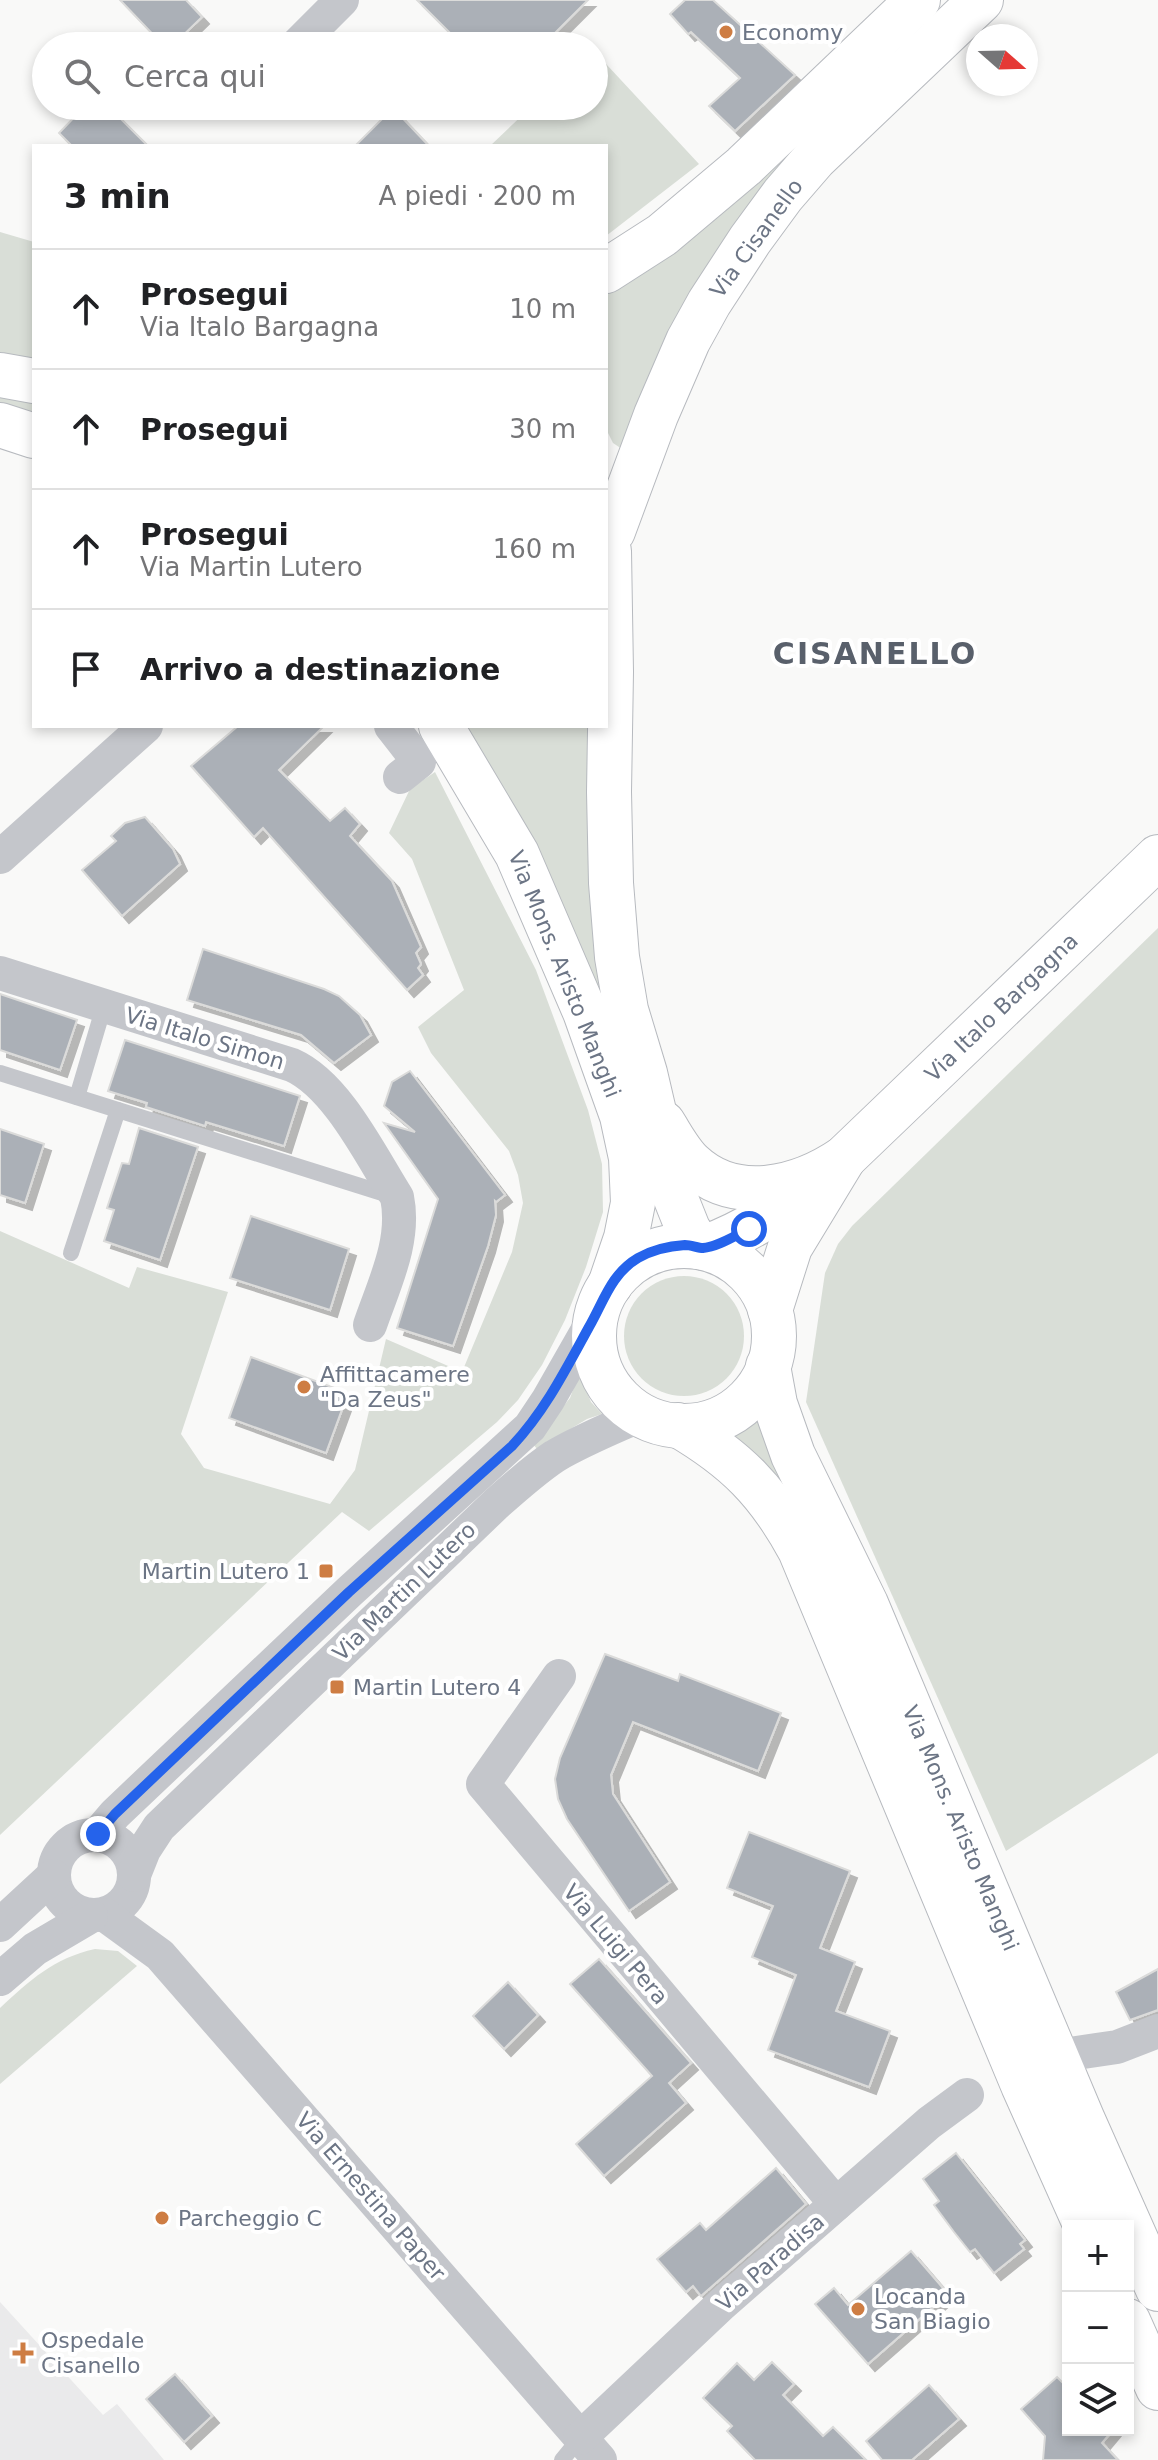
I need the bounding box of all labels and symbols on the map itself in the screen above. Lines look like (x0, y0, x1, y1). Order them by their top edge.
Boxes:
place label: Economy (742, 20, 843, 45)
marker: Economy (717, 23, 735, 41)
north arrow (966, 24, 1038, 96)
street label: Via Cisanello (705, 174, 808, 303)
district label: CISANELLO (773, 636, 977, 671)
street label: Via Mons. Aristo Manghi (503, 847, 626, 1101)
street label: Via Italo Bargagna (920, 928, 1083, 1087)
street label: Via Italo Simon (122, 1002, 288, 1075)
route start (731, 1211, 767, 1247)
place label: Affittacamere "Da Zeus" (320, 1362, 470, 1412)
marker: Affittacamere "Da Zeus" (295, 1378, 313, 1396)
street label: Via Martin Lutero (328, 1517, 481, 1666)
place label: Martin Lutero 1 (142, 1559, 310, 1584)
marker: Martin Lutero 1 (317, 1562, 335, 1580)
place label: Martin Lutero 4 (353, 1675, 521, 1700)
marker: Martin Lutero 4 (328, 1678, 346, 1696)
street label: Via Mons. Aristo Manghi (897, 1702, 1024, 1955)
route end (80, 1816, 116, 1852)
street label: Via Luigi Pera (558, 1879, 673, 2009)
street label: Via Ernestina Paper (291, 2107, 451, 2286)
place label: Parcheggio C (178, 2206, 322, 2231)
marker: Parcheggio C (153, 2209, 171, 2227)
street label: Via Paradisa (711, 2209, 829, 2316)
place label: Locanda San Biagio (874, 2284, 991, 2334)
marker: Locanda San Biagio (849, 2300, 867, 2318)
place label: Ospedale Cisanello (41, 2328, 144, 2378)
marker: Ospedale Cisanello (12, 2342, 34, 2364)

